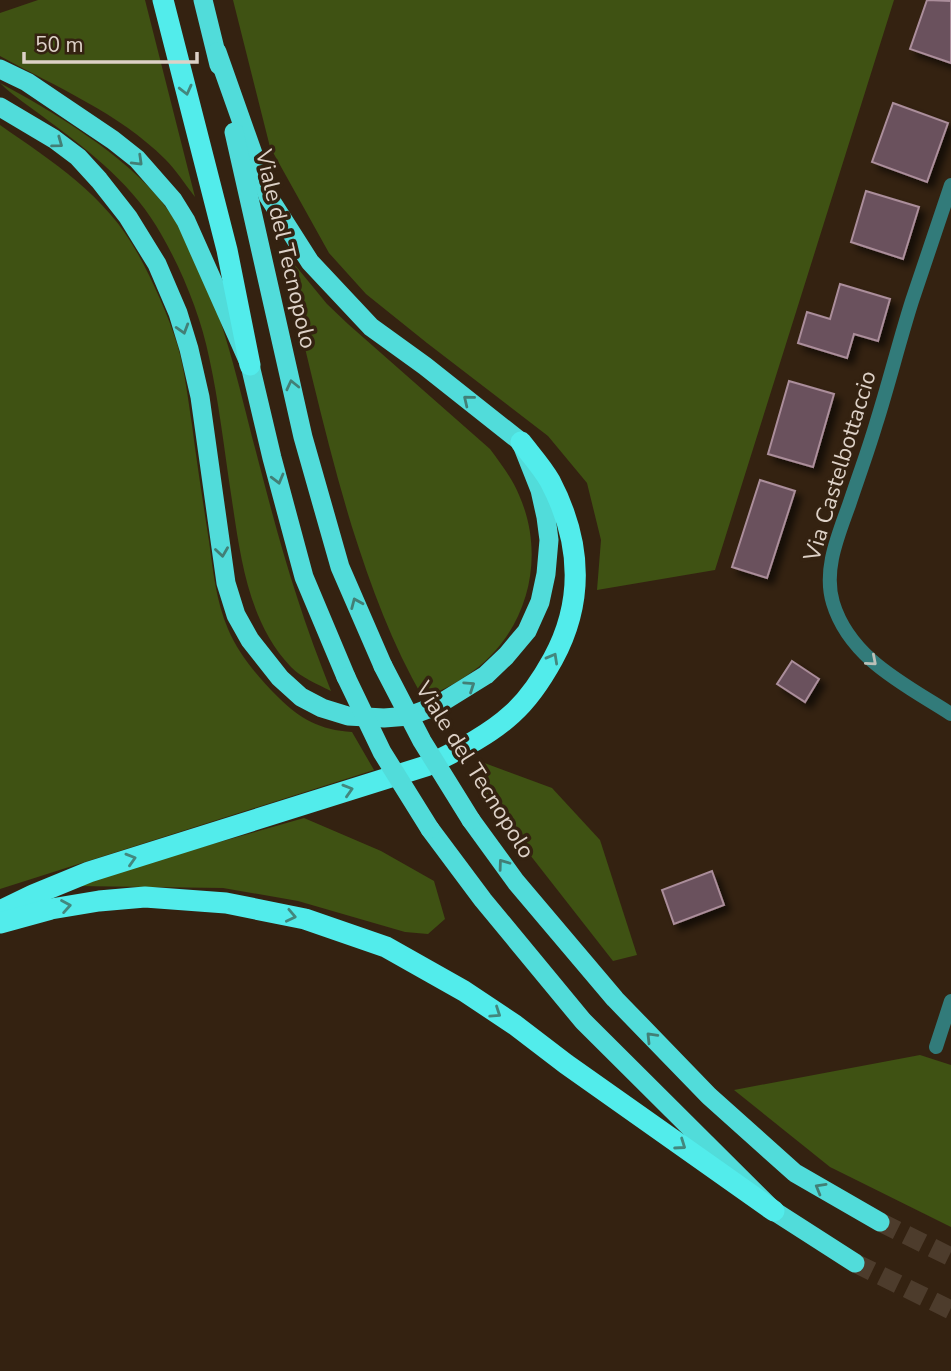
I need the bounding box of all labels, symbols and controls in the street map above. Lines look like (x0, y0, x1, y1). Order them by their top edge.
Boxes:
scale bar (24, 21, 198, 65)
text: 50 m (35, 31, 84, 59)
one-way arrow (178, 84, 192, 96)
one-way arrow (50, 135, 63, 147)
street label: Viale del Tecnopolo (248, 146, 324, 351)
one-way arrow (130, 152, 143, 165)
one-way arrow (175, 322, 189, 334)
street label: Via Castelbottaccio (796, 367, 884, 566)
one-way arrow (285, 379, 300, 391)
one-way arrow (463, 396, 475, 409)
one-way arrow (270, 473, 284, 485)
one-way arrow (214, 547, 229, 558)
one-way arrow (350, 598, 364, 610)
one-way arrow (545, 653, 558, 666)
one-way arrow (864, 653, 877, 665)
street label: Viale del Tecnopolo (408, 675, 542, 864)
one-way arrow (462, 682, 475, 694)
one-way arrow (342, 784, 354, 799)
one-way arrow (125, 852, 137, 867)
one-way arrow (499, 859, 511, 872)
one-way arrow (60, 899, 72, 914)
one-way arrow (285, 908, 297, 923)
one-way arrow (488, 1004, 501, 1017)
one-way arrow (647, 1032, 660, 1045)
one-way arrow (673, 1137, 686, 1149)
one-way arrow (815, 1183, 828, 1196)

